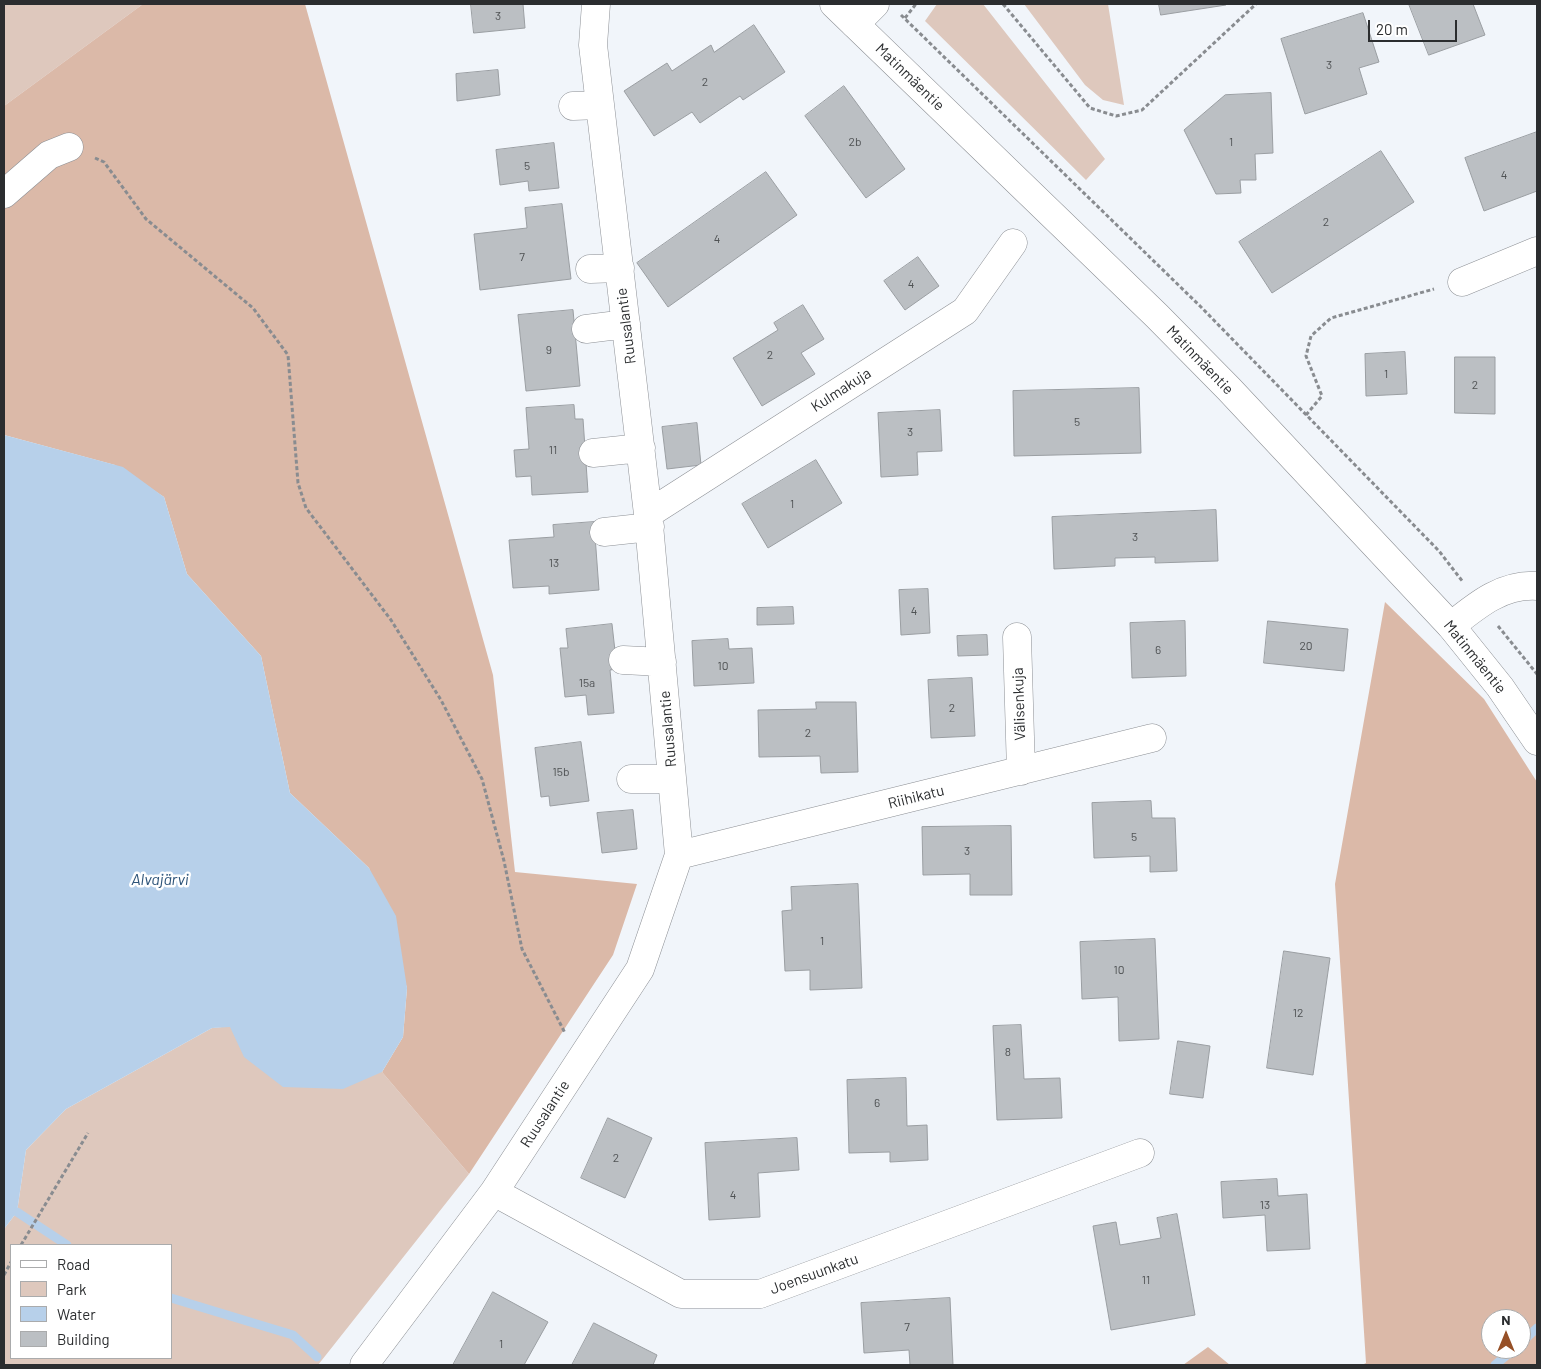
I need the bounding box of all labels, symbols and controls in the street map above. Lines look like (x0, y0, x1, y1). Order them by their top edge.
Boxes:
house number: 3 (495, 9, 501, 23)
scale bar (1371, 10, 1460, 42)
text: 20 m (1376, 20, 1408, 38)
street label: Matinmäentie (872, 40, 948, 114)
house number: 3 (1326, 58, 1332, 72)
house number: 2 (702, 75, 708, 89)
house number: 2b (849, 135, 861, 149)
house number: 1 (1229, 135, 1233, 149)
house number: 5 (524, 159, 530, 173)
house number: 4 (1501, 168, 1507, 182)
house number: 2 (1323, 215, 1329, 229)
house number: 4 (714, 232, 720, 246)
house number: 7 (519, 250, 525, 264)
house number: 4 (908, 277, 914, 291)
street label: Ruusalantie (612, 287, 640, 365)
street label: Matinmäentie (1163, 322, 1237, 398)
house number: 9 (546, 343, 552, 357)
house number: 2 (767, 348, 773, 362)
street label: Kulmakuja (808, 364, 874, 416)
house number: 1 (1384, 367, 1388, 381)
house number: 2 (1472, 378, 1478, 392)
house number: 5 (1074, 415, 1080, 429)
house number: 3 (907, 425, 913, 439)
house number: 11 (549, 443, 557, 457)
house number: 1 (790, 497, 794, 511)
house number: 3 (1132, 530, 1138, 544)
house number: 13 (549, 556, 559, 570)
house number: 4 (911, 604, 917, 618)
street label: Matinmäentie (1440, 617, 1510, 697)
house number: 20 (1299, 639, 1313, 653)
house number: 6 (1155, 643, 1161, 657)
house number: 10 (718, 659, 728, 673)
street label: Välisenkuja (1009, 667, 1029, 741)
house number: 15a (579, 676, 595, 690)
street label: Ruusalantie (656, 690, 680, 768)
house number: 2 (949, 701, 955, 715)
house number: 2 (805, 726, 811, 740)
house number: 15b (553, 765, 569, 779)
street label: Riihikatu (886, 781, 946, 813)
house number: 5 (1131, 830, 1137, 844)
house number: 3 (964, 844, 970, 858)
water label: Alvajärvi (131, 870, 189, 890)
house number: 1 (820, 934, 824, 948)
house number: 10 (1114, 963, 1124, 977)
house number: 12 (1293, 1006, 1303, 1020)
house number: 8 (1005, 1045, 1011, 1059)
street label: Ruusalantie (517, 1077, 573, 1151)
house number: 6 (874, 1096, 880, 1110)
house number: 2 (613, 1151, 619, 1165)
house number: 4 (730, 1188, 736, 1202)
house number: 13 (1260, 1198, 1270, 1212)
legend (10, 1244, 172, 1359)
street label: Joensuunkatu (767, 1250, 861, 1298)
text: Road (57, 1255, 90, 1273)
house number: 11 (1142, 1273, 1150, 1287)
text: Park (57, 1280, 86, 1298)
text: Water (57, 1305, 96, 1323)
north arrow (1481, 1309, 1531, 1359)
text: N (1501, 1311, 1511, 1328)
house number: 7 (904, 1320, 910, 1334)
text: Building (57, 1330, 110, 1348)
house number: 1 (499, 1337, 503, 1351)

